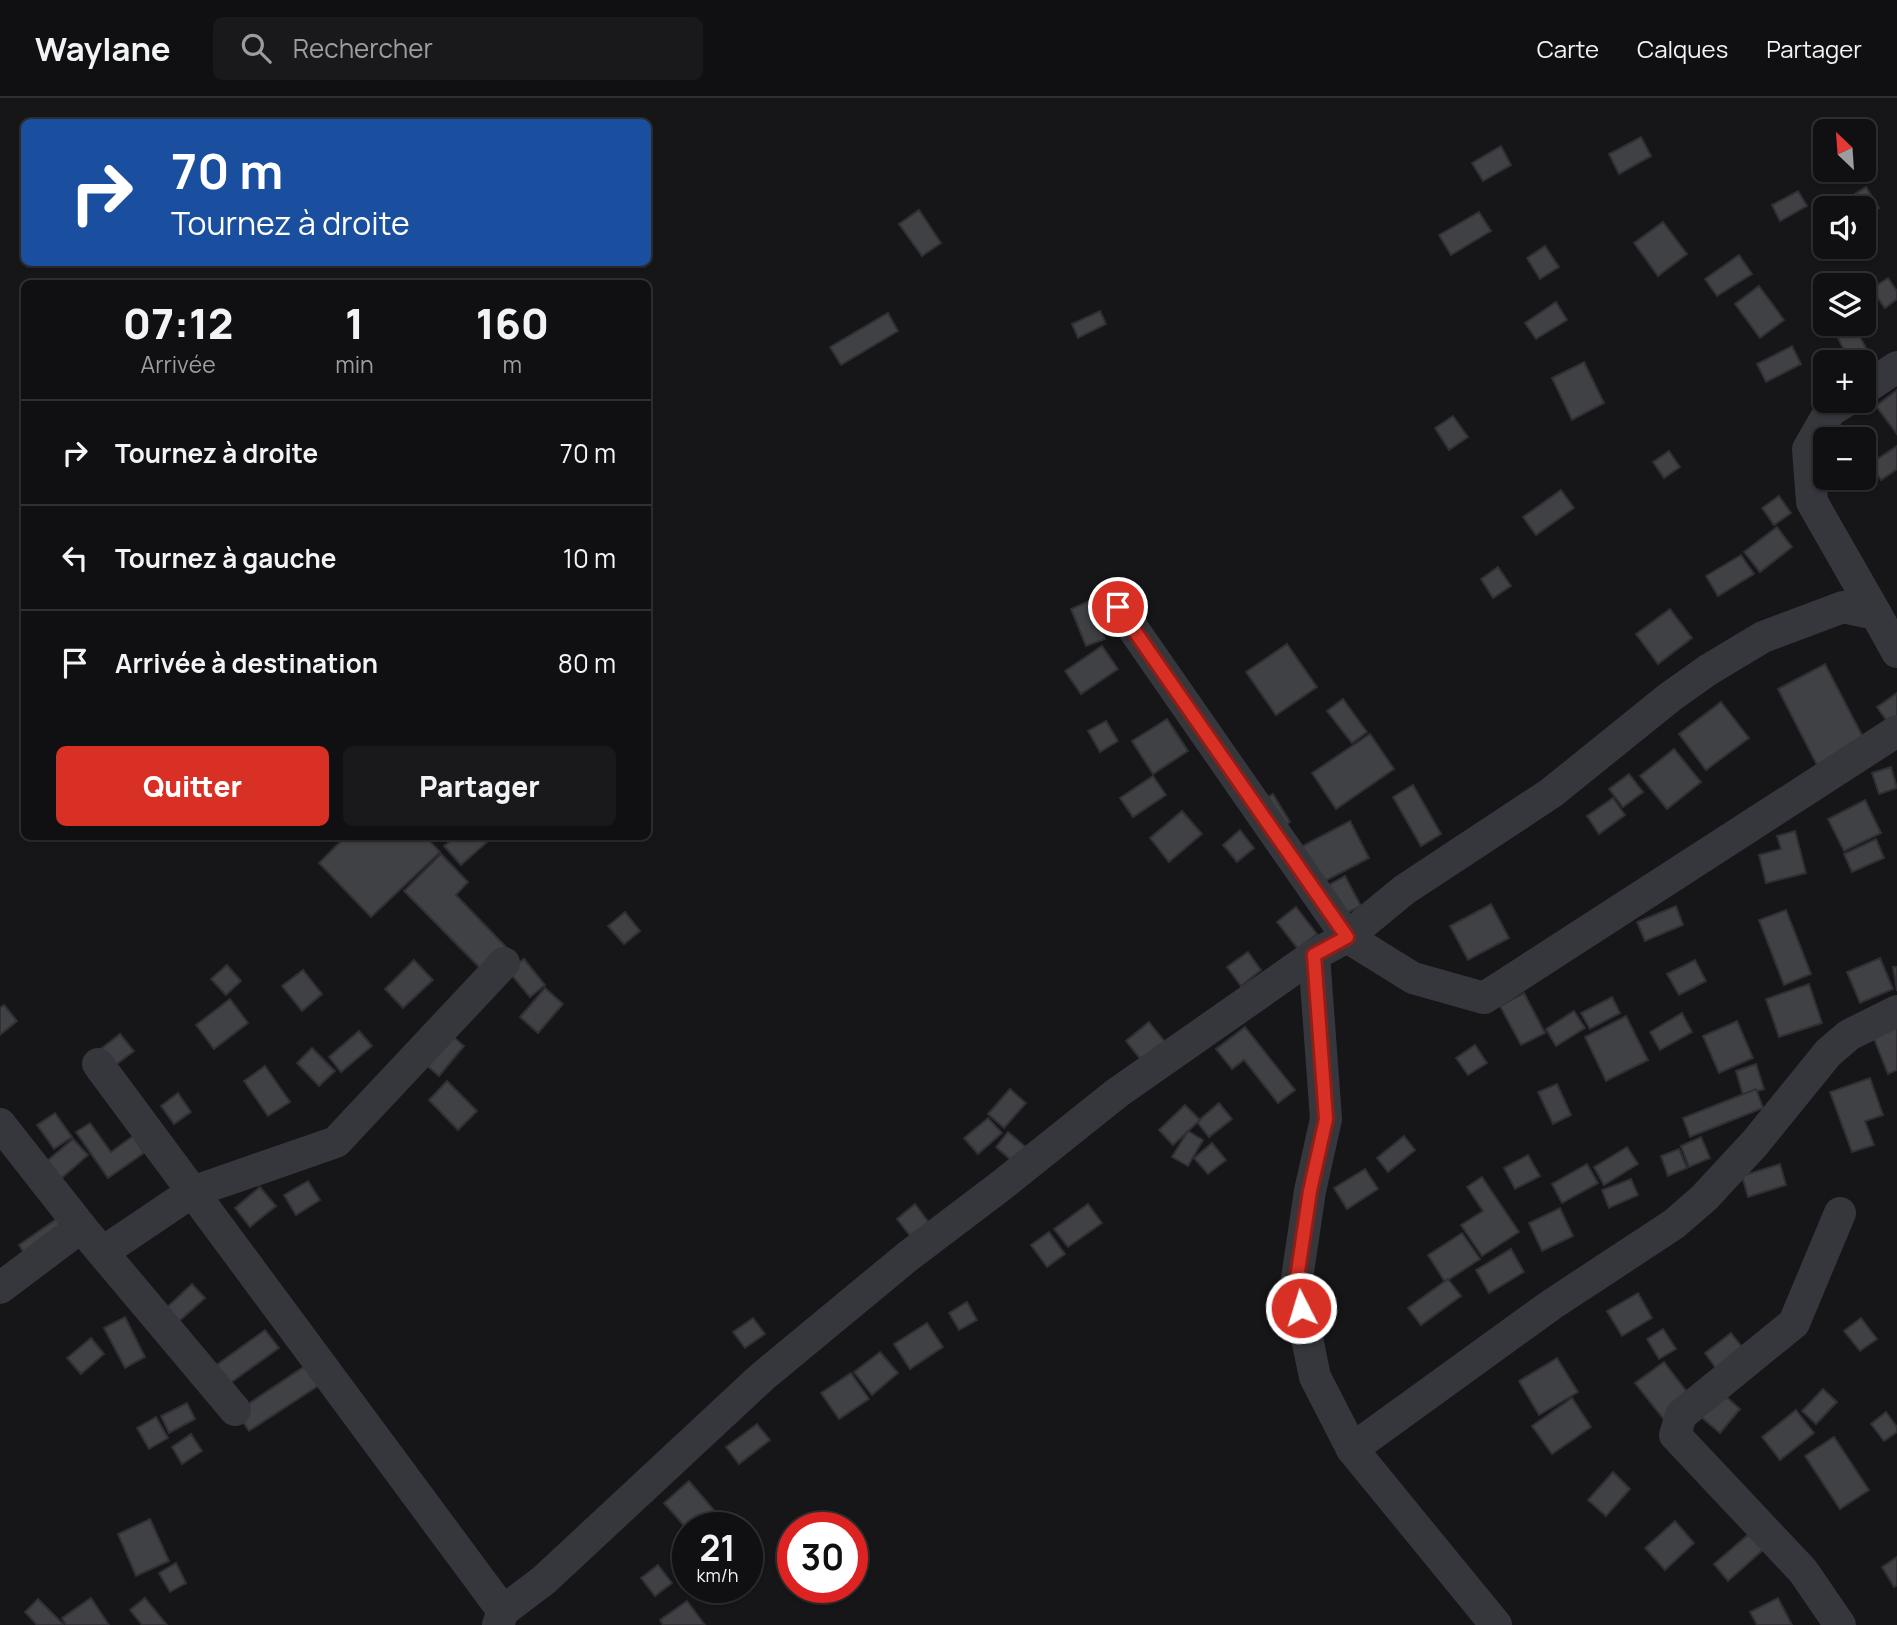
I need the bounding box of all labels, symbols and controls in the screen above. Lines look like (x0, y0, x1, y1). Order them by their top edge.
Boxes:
search box (213, 17, 703, 80)
text: Waylane (35, 26, 171, 71)
icon: search (237, 29, 275, 67)
text: Rechercher (293, 30, 433, 66)
text: Carte (1537, 32, 1599, 65)
text: Calques (1637, 32, 1728, 65)
text: Partager (1766, 32, 1862, 65)
north arrow (1813, 119, 1876, 182)
map controls (1813, 119, 1876, 490)
text: 70 m (171, 137, 283, 204)
icon: right (56, 147, 147, 238)
button: sound (1813, 196, 1876, 259)
text: Tournez à droite (171, 201, 410, 245)
button: layers (1813, 273, 1876, 336)
text: 07:12 (123, 294, 233, 352)
text: 1 (345, 294, 364, 352)
text: 160 (476, 294, 549, 352)
text: Arrivée (141, 348, 216, 380)
text: min (335, 348, 374, 380)
text: m (503, 348, 522, 380)
button: + (1813, 350, 1876, 413)
button: − (1813, 427, 1876, 490)
icon: right (56, 434, 94, 472)
text: Tournez à droite (115, 435, 318, 471)
text: 70 m (560, 435, 616, 471)
icon: left (56, 539, 94, 577)
text: Tournez à gauche (115, 540, 336, 576)
text: 10 m (563, 540, 616, 576)
pin (1088, 577, 1148, 637)
icon: arrive (1099, 588, 1137, 626)
icon: arrive (56, 644, 94, 682)
text: Arrivée à destination (115, 645, 378, 681)
text: 80 m (558, 645, 616, 681)
button: Quitter (56, 746, 329, 826)
button: Partager (343, 746, 616, 826)
position arrow (1264, 1271, 1338, 1345)
speed limit sign: 30 (777, 1512, 868, 1603)
text: 21 (699, 1524, 736, 1572)
text: km/h (697, 1563, 738, 1587)

